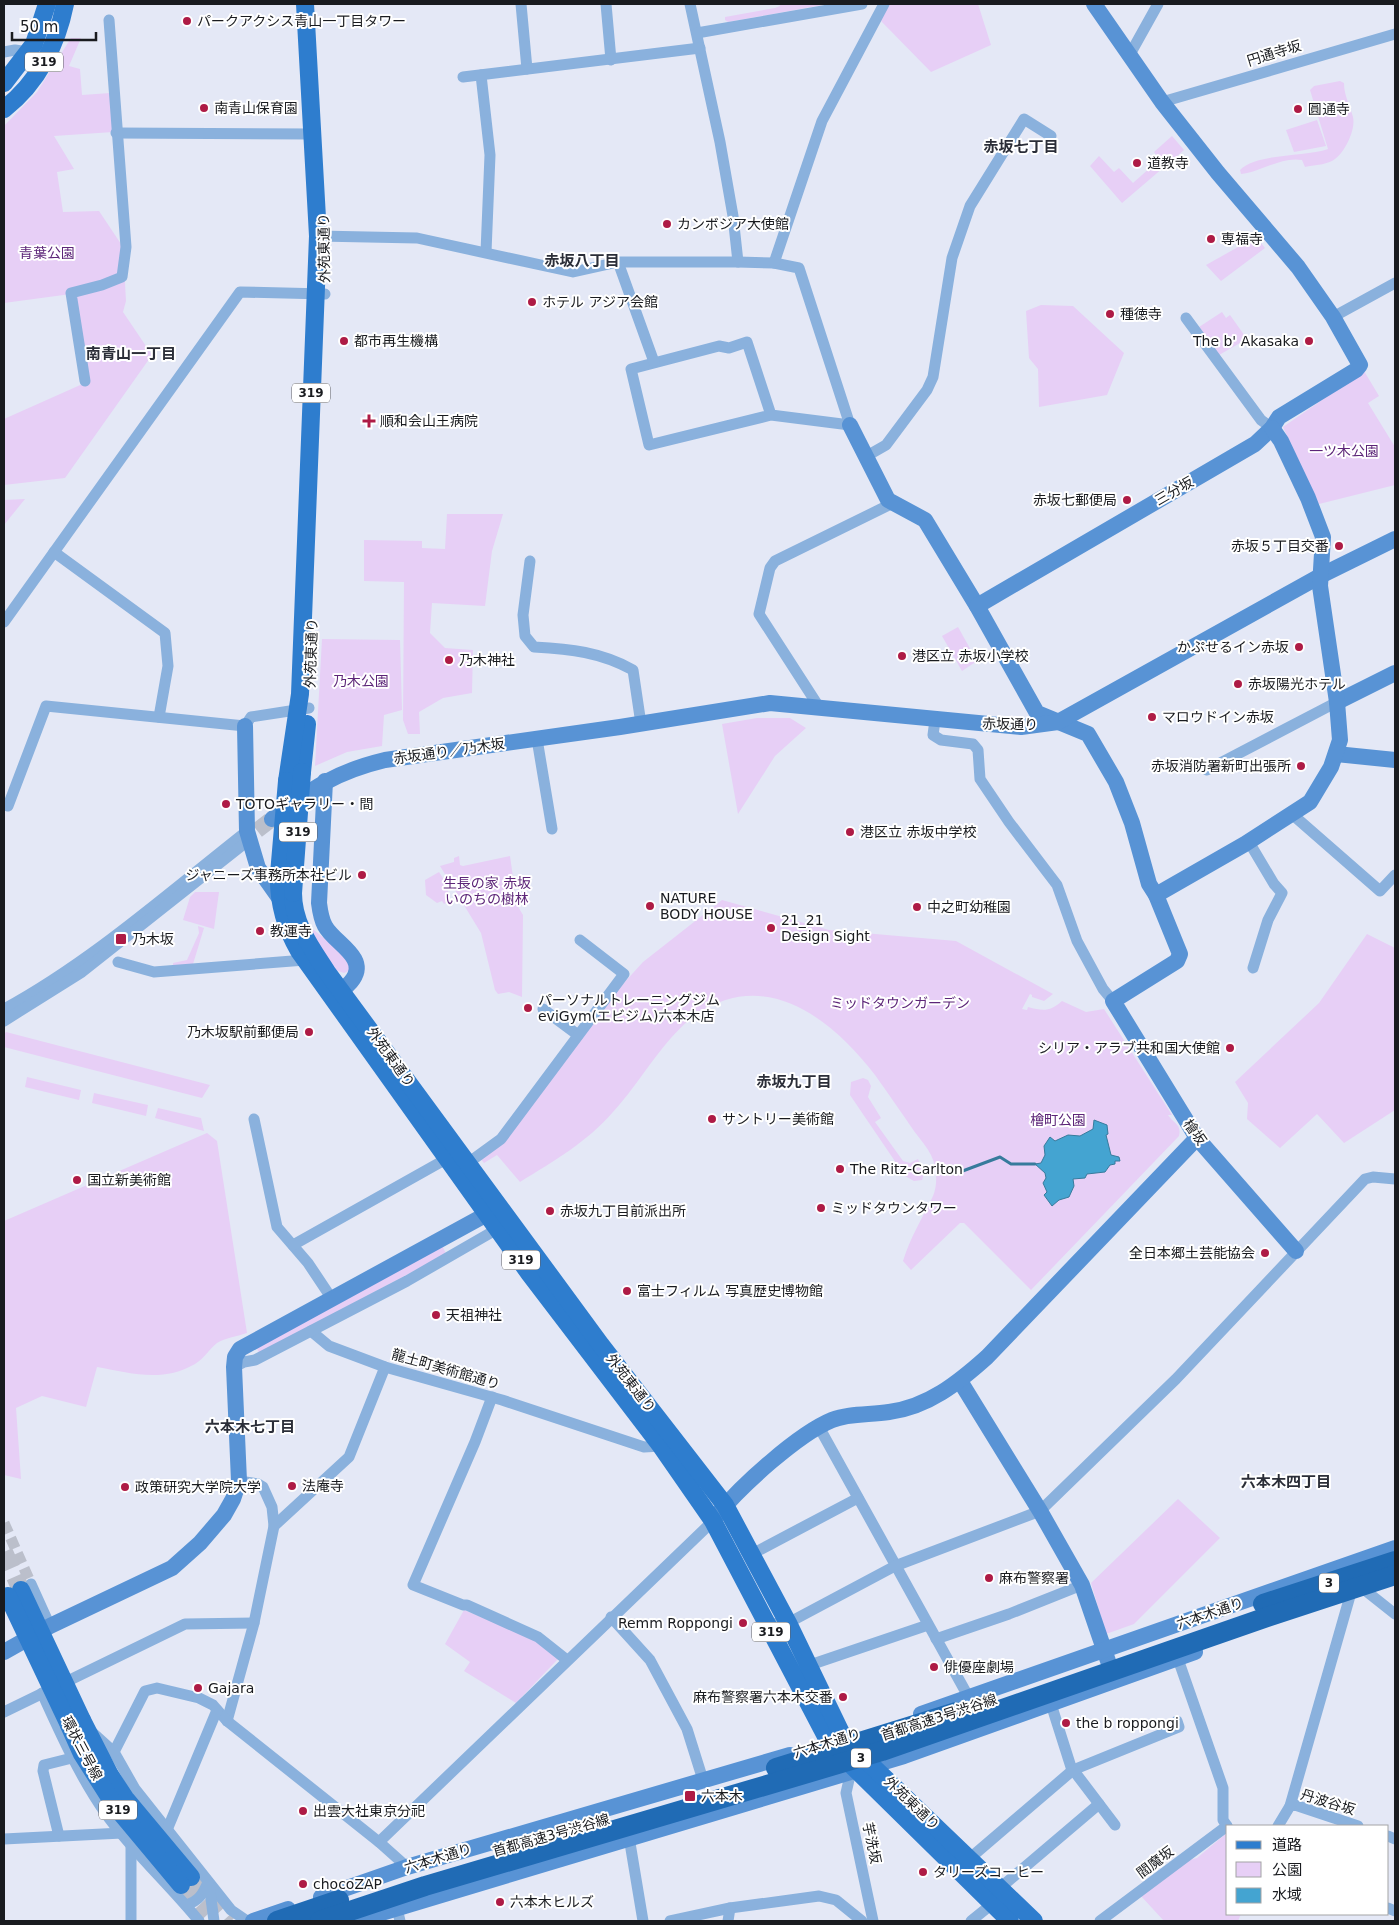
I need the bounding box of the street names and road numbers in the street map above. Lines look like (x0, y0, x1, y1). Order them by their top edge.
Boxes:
street label: 円通寺坂 (1245, 37, 1303, 69)
road number: 319 (25, 52, 63, 72)
street label: 外苑東通り (315, 213, 333, 283)
road number: 319 (292, 383, 330, 402)
street label: 三分坂 (1152, 474, 1196, 508)
street label: 外苑東通り (302, 618, 320, 688)
street label: 赤坂通り (982, 716, 1038, 732)
street label: 赤坂通り／乃木坂 (392, 735, 506, 767)
road number: 319 (279, 822, 317, 842)
street label: 外苑東通り (364, 1024, 418, 1090)
street label: 檜坂 (1180, 1116, 1210, 1148)
road number: 319 (502, 1250, 540, 1270)
street label: 龍土町美術館通り (390, 1346, 502, 1392)
street label: 外苑東通り (603, 1350, 659, 1416)
road number: 3 (1319, 1574, 1339, 1592)
street label: 六本木通り (1174, 1594, 1246, 1632)
road number: 319 (752, 1622, 790, 1641)
street label: 首都高速3号渋谷線 (879, 1691, 999, 1743)
street label: 環状三号線 (59, 1713, 105, 1783)
street label: 六本木通り (791, 1725, 863, 1761)
road number: 3 (851, 1749, 871, 1768)
street label: 外苑東通り (881, 1773, 943, 1833)
street label: 丹波谷坂 (1299, 1786, 1357, 1818)
road number: 319 (99, 1800, 137, 1820)
street label: 首都高速3号渋谷線 (491, 1811, 611, 1859)
street label: 芋洗坂 (860, 1821, 884, 1865)
street label: 六本木通り (402, 1840, 474, 1876)
street label: 閻魔坂 (1133, 1843, 1177, 1881)

